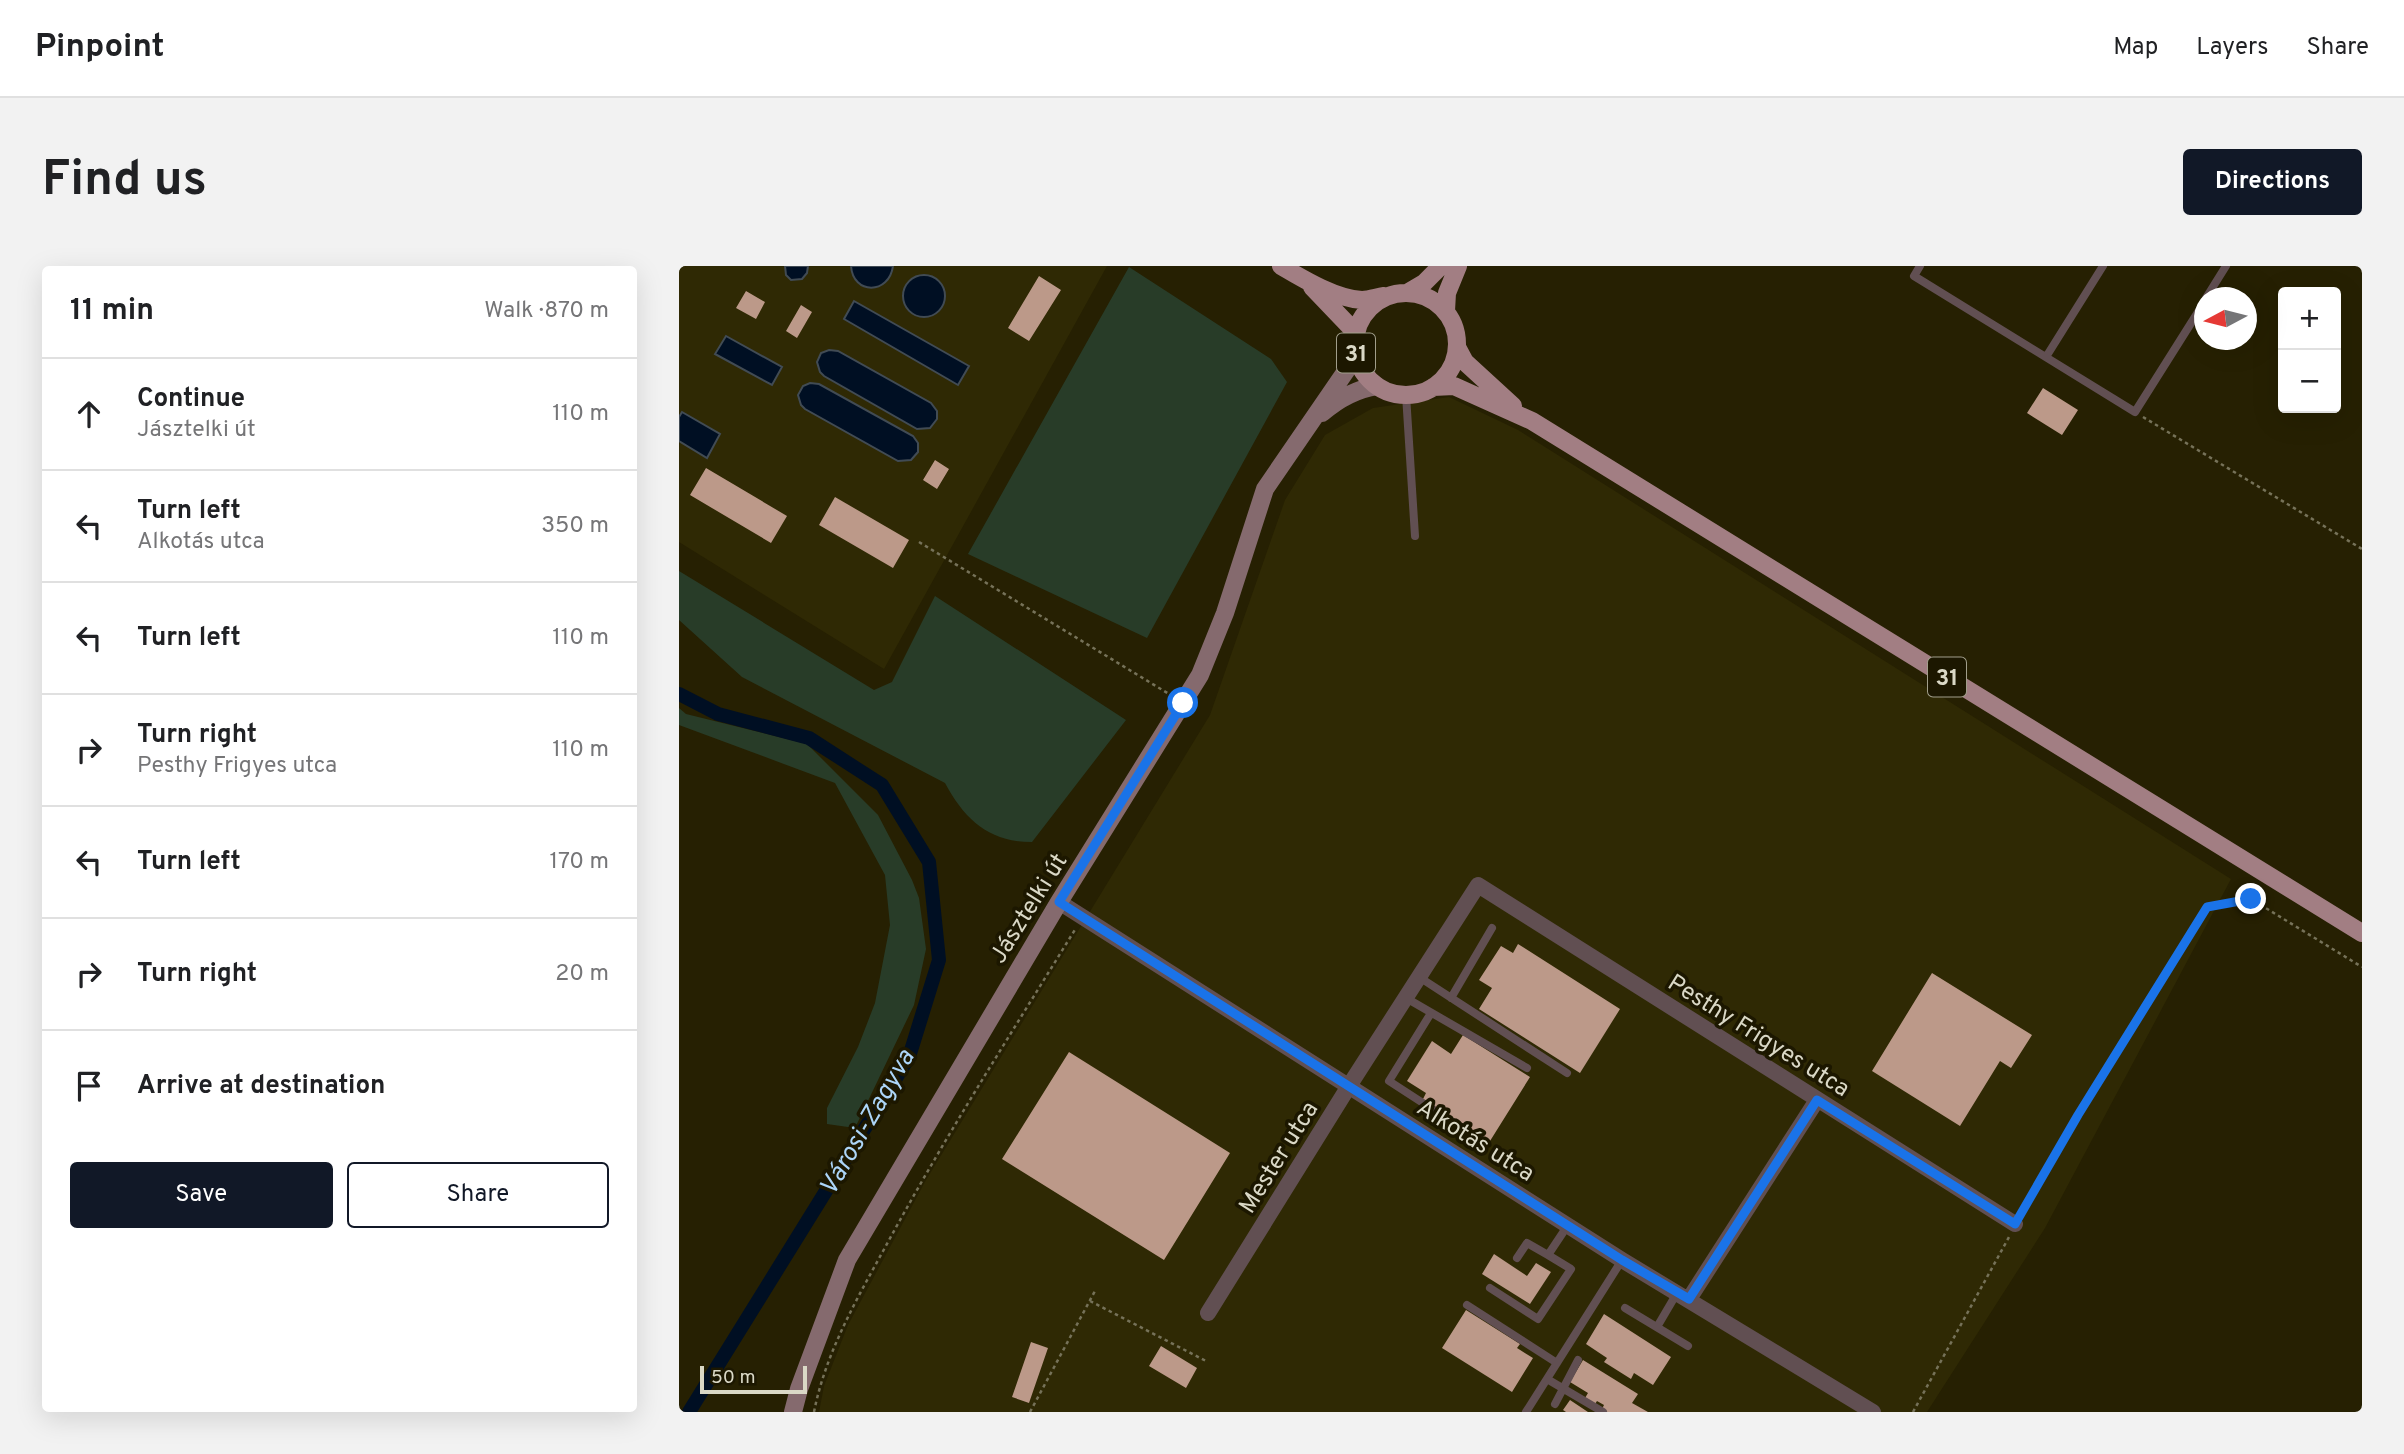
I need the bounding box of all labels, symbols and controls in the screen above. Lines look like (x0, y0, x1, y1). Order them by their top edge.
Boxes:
text: Pinpoint (35, 27, 164, 69)
text: Map (2113, 33, 2158, 63)
text: Layers (2196, 33, 2268, 63)
text: Share (2306, 33, 2369, 63)
button: Directions (2183, 149, 2362, 215)
text: Find us (42, 151, 207, 213)
north arrow (2194, 287, 2257, 350)
map controls (2278, 287, 2341, 413)
button: + (2278, 287, 2341, 350)
text: 11 min (70, 293, 154, 330)
text: Walk · 870 m (484, 297, 609, 326)
road number: 31 (1337, 334, 1375, 372)
button: − (2278, 350, 2341, 413)
text: Continue (137, 383, 245, 416)
icon: ahead (70, 395, 108, 433)
text: 110 m (552, 400, 609, 429)
text: Jásztelki út (137, 416, 256, 445)
text: Turn left (137, 495, 241, 528)
icon: left (70, 507, 108, 545)
text: 350 m (541, 512, 609, 541)
text: Alkotás utca (137, 528, 265, 557)
icon: left (70, 619, 108, 657)
text: Turn left (137, 622, 241, 655)
text: 110 m (552, 624, 609, 653)
road number: 31 (1928, 658, 1966, 696)
route start (1167, 687, 1198, 718)
text: Turn right (137, 719, 257, 752)
icon: right (70, 731, 108, 769)
text: 110 m (552, 736, 609, 765)
text: Pesthy Frigyes utca (137, 752, 337, 781)
icon: left (70, 843, 108, 881)
text: Turn left (137, 846, 241, 879)
text: 170 m (550, 848, 609, 877)
street label: Jásztelki út (984, 849, 1075, 970)
route end (2235, 883, 2266, 914)
icon: right (70, 955, 108, 993)
text: Turn right (137, 958, 257, 991)
text: 20 m (555, 960, 609, 989)
street label: Pesthy Frigyes utca (1661, 969, 1854, 1105)
water label: Városi-Zagyva (813, 1044, 924, 1202)
icon: arrive (70, 1067, 108, 1105)
text: Arrive at destination (137, 1070, 385, 1103)
street label: Alkotás utca (1411, 1094, 1539, 1190)
street label: Mester utca (1233, 1096, 1326, 1220)
button: Save (70, 1162, 333, 1228)
button: Share (347, 1162, 609, 1228)
scale bar (700, 1363, 807, 1395)
text: 50 m (711, 1366, 756, 1390)

